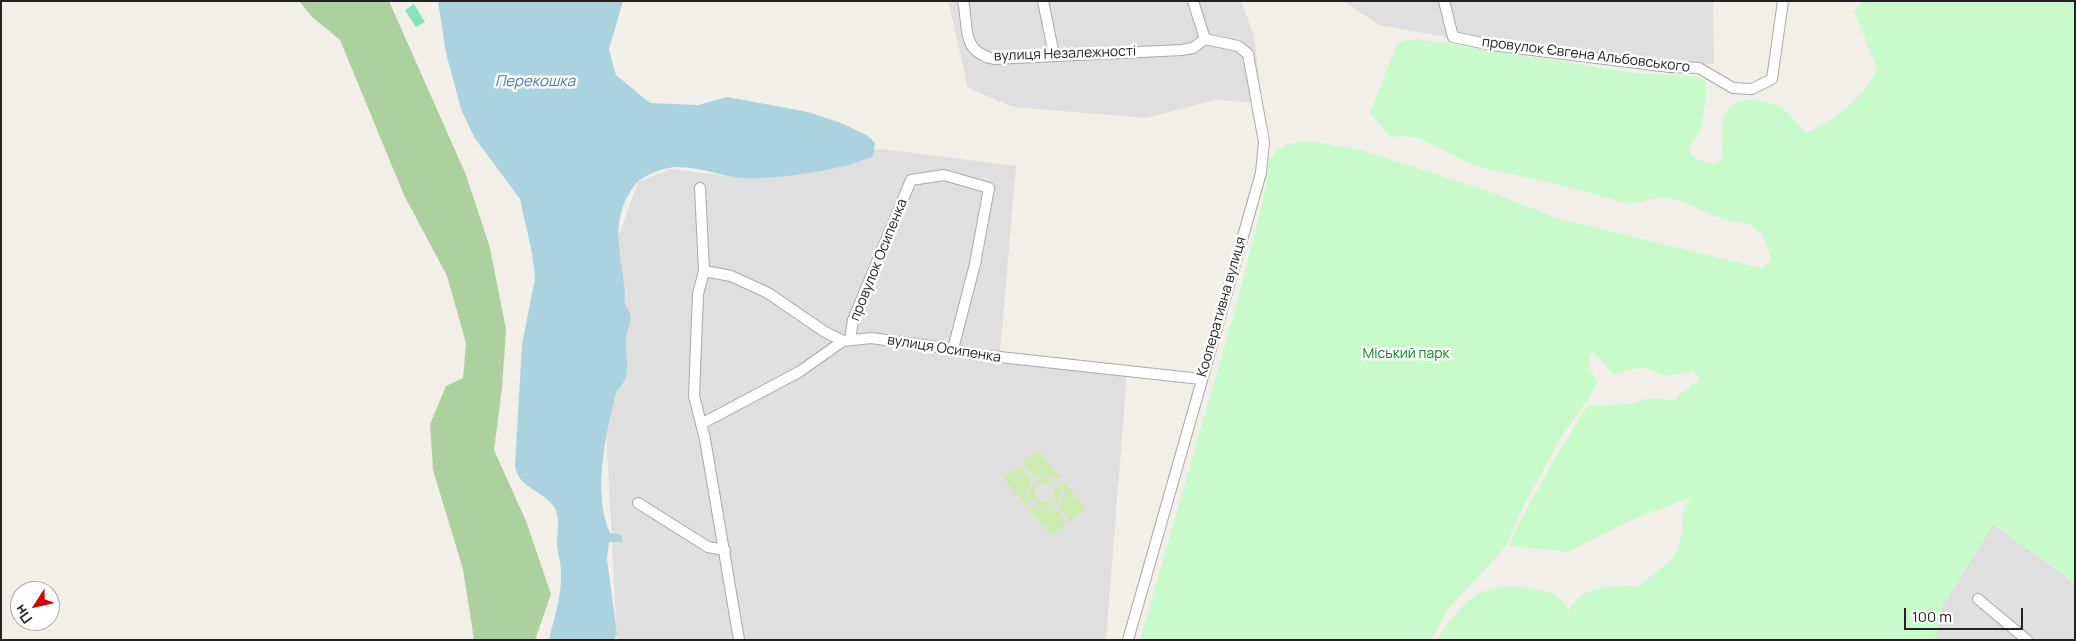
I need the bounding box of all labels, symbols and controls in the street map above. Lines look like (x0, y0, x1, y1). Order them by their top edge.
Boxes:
street label: провулок Євгена Альбовського (1481, 34, 1691, 76)
street label: вулиця Незалежності (994, 43, 1136, 65)
water label: Перекошка (495, 73, 575, 91)
street label: провулок Осипенка (847, 196, 911, 324)
street label: Кооперативна вулиця (1194, 235, 1250, 379)
street label: вулиця Осипенка (886, 332, 1002, 366)
park label: Міський парк (1363, 346, 1449, 362)
north arrow (10, 581, 60, 631)
scale bar (1906, 598, 2025, 630)
text: Пн (10, 601, 36, 627)
text: 100 m (1912, 606, 1952, 627)

